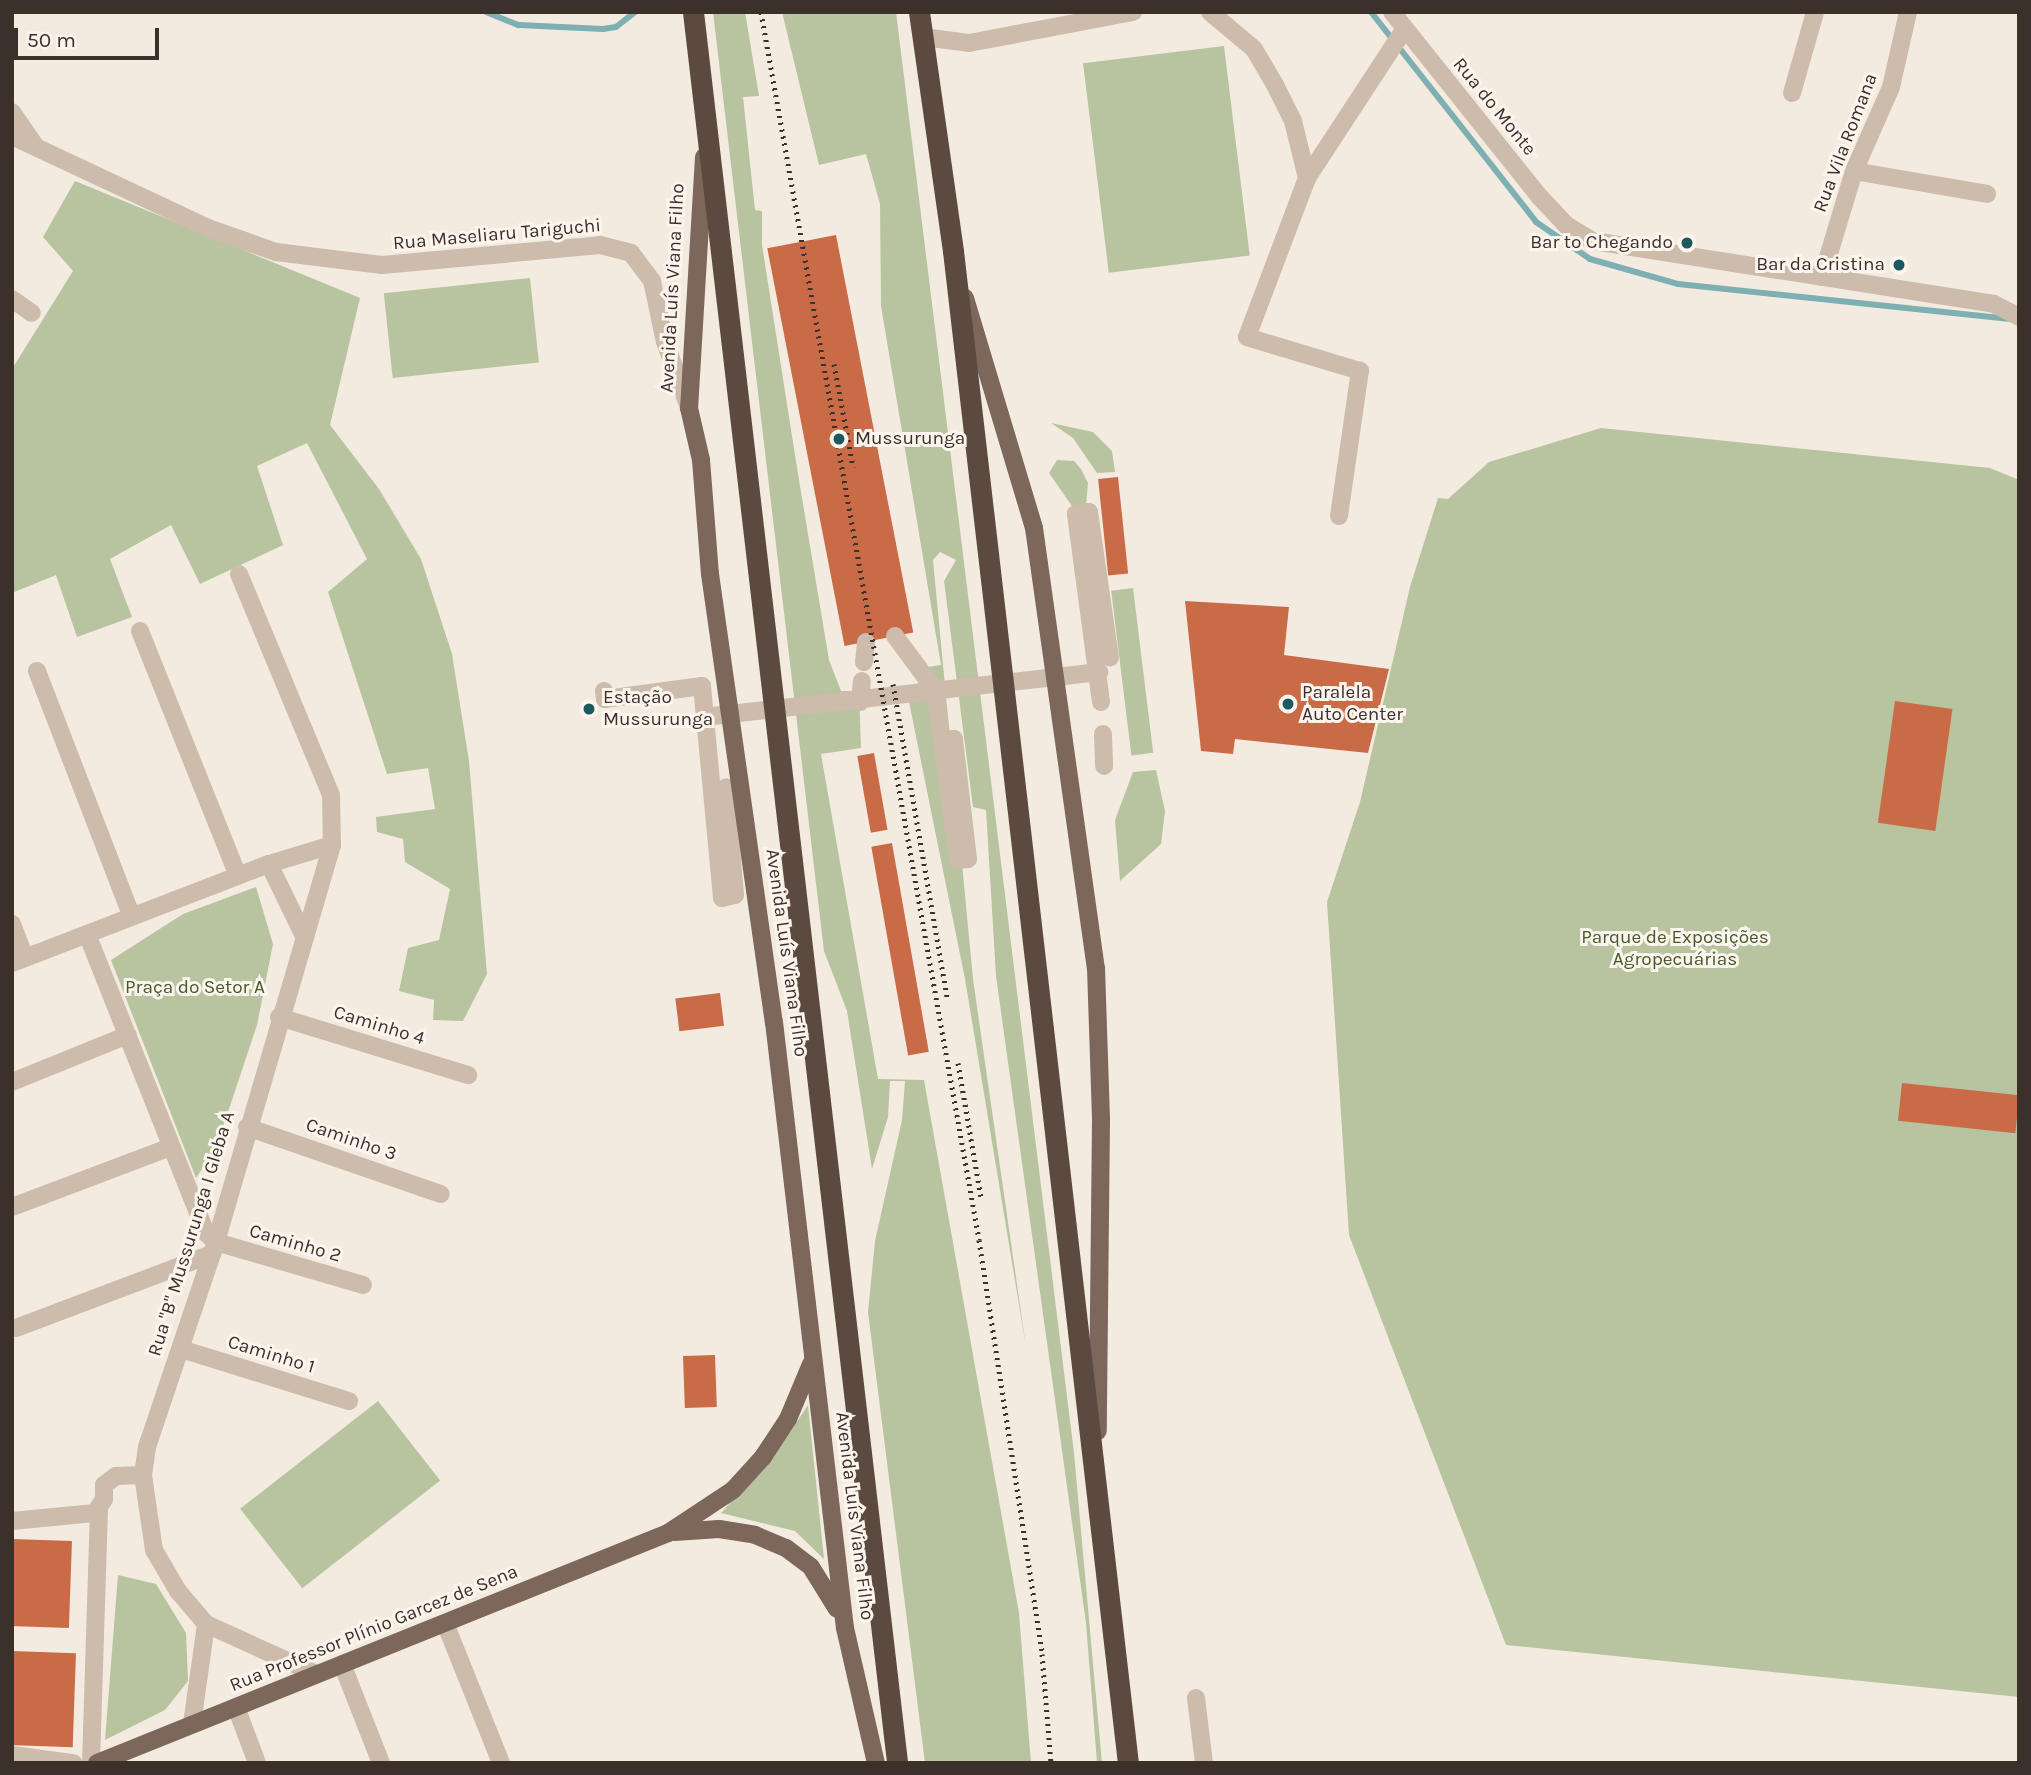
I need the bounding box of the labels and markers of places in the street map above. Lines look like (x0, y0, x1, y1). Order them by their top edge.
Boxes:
place label: Bar to Chegando (1530, 232, 1673, 254)
marker: Bar to Chegando (1679, 235, 1695, 251)
place label: Bar da Cristina (1756, 254, 1885, 276)
marker: Bar da Cristina (1891, 257, 1907, 273)
place label: Mussurunga (855, 428, 965, 450)
marker: Mussurunga (829, 429, 849, 449)
place label: Paralela Auto Center (1302, 682, 1403, 726)
place label: Estação Mussurunga (603, 687, 713, 731)
marker: Paralela Auto Center (1280, 696, 1296, 712)
marker: Estação Mussurunga (581, 701, 597, 717)

